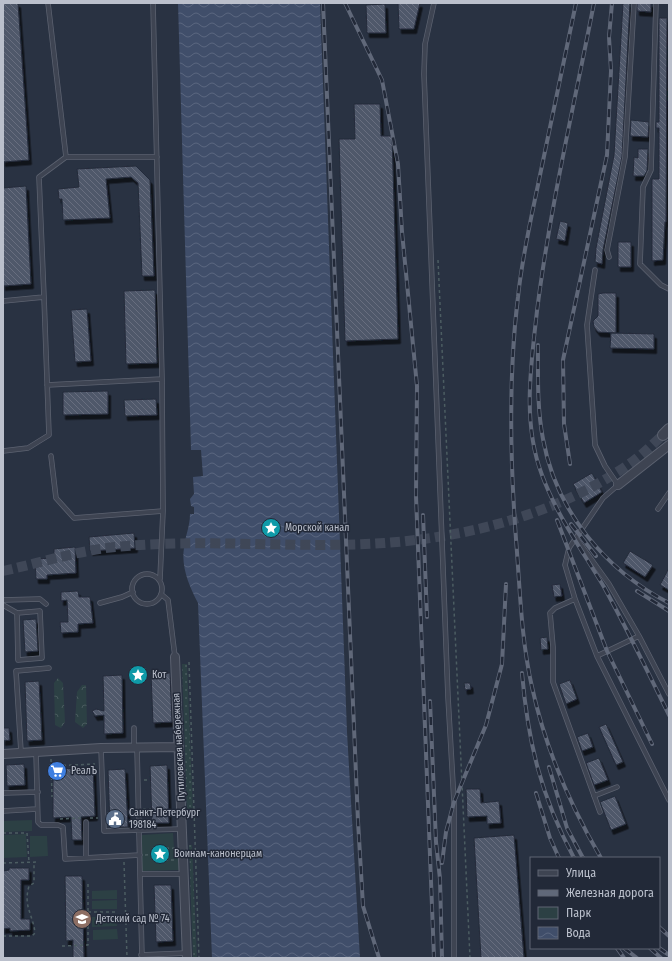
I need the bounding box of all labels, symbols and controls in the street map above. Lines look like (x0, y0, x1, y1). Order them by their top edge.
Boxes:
place icon: Морской канал (260, 517, 282, 539)
place label: Морской канал (285, 522, 349, 534)
place icon: Кот (127, 664, 149, 686)
place label: Кот (152, 669, 167, 681)
street label: Путиловская набережная (170, 692, 188, 801)
supermarket icon: РеалЪ (46, 760, 68, 782)
place label: РеалЪ (71, 765, 97, 777)
place label: Санкт-Петербург 198184 (129, 807, 200, 831)
public building icon: Санкт-Петербург 198184 (104, 808, 126, 830)
place icon: Воинам-канонерцам (149, 843, 171, 865)
place label: Воинам-канонерцам (174, 848, 262, 860)
legend (530, 857, 660, 949)
text: Улица (565, 866, 596, 880)
text: Железная дорога (566, 886, 654, 900)
text: Парк (566, 906, 592, 920)
school or university icon: Детский сад № 74 (71, 908, 93, 930)
place label: Детский сад № 74 (95, 913, 170, 925)
text: Вода (566, 926, 591, 940)

